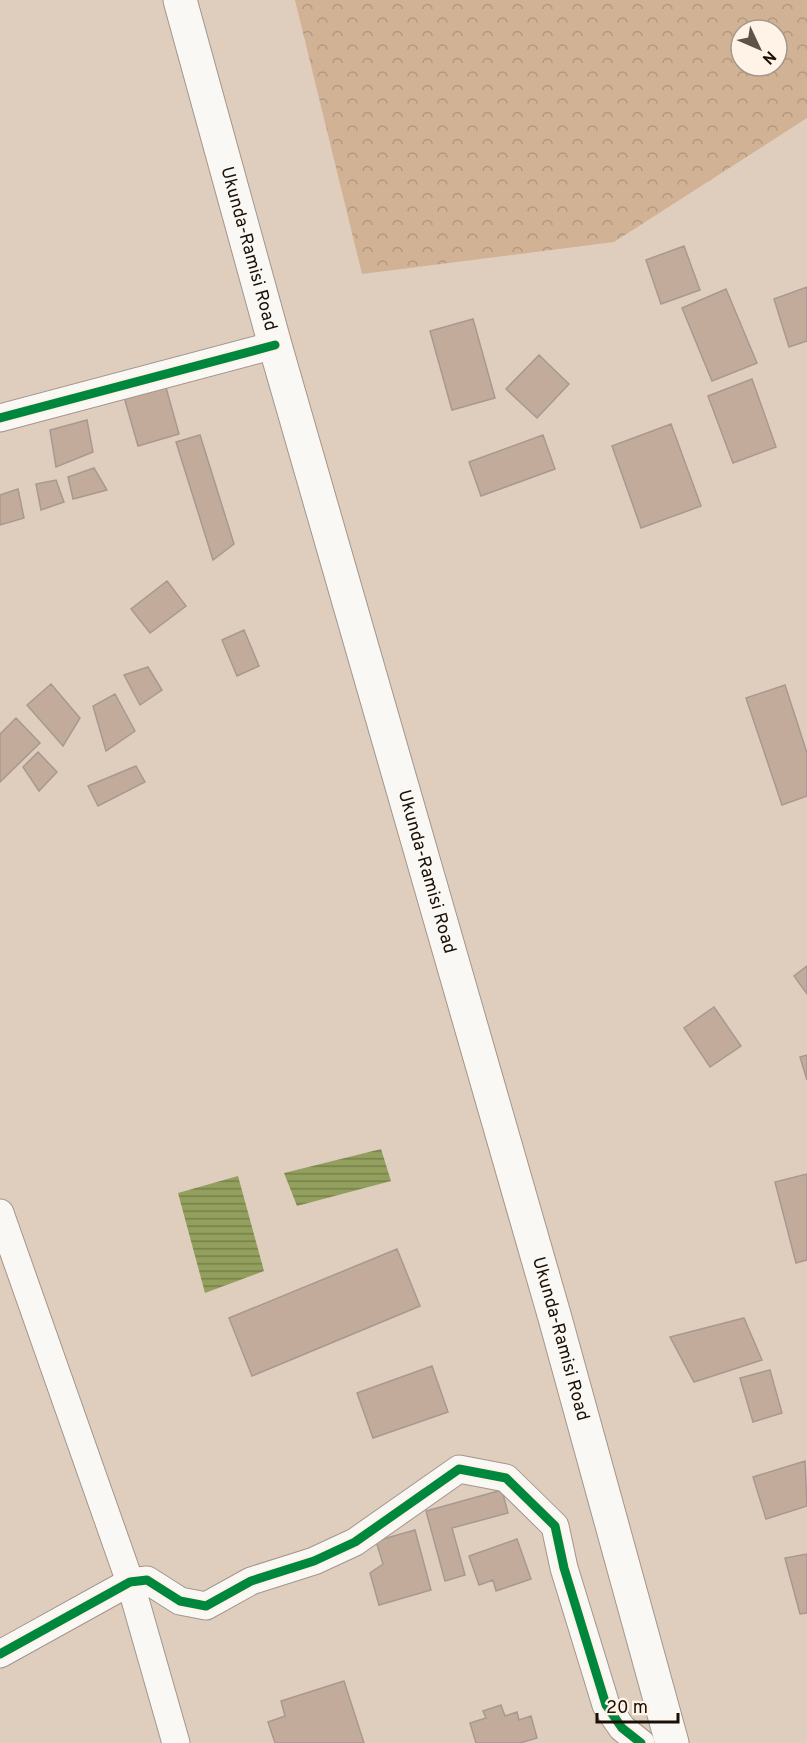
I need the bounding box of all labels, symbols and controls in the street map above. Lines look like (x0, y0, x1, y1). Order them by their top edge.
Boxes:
north arrow (729, 18, 789, 78)
text: N (757, 46, 780, 68)
street label: Ukunda-Ramisi Road (215, 164, 282, 333)
street label: Ukunda-Ramisi Road (392, 787, 461, 956)
street label: Ukunda-Ramisi Road (527, 1254, 594, 1424)
scale bar (597, 1686, 678, 1724)
text: 20 m (606, 1697, 648, 1720)

